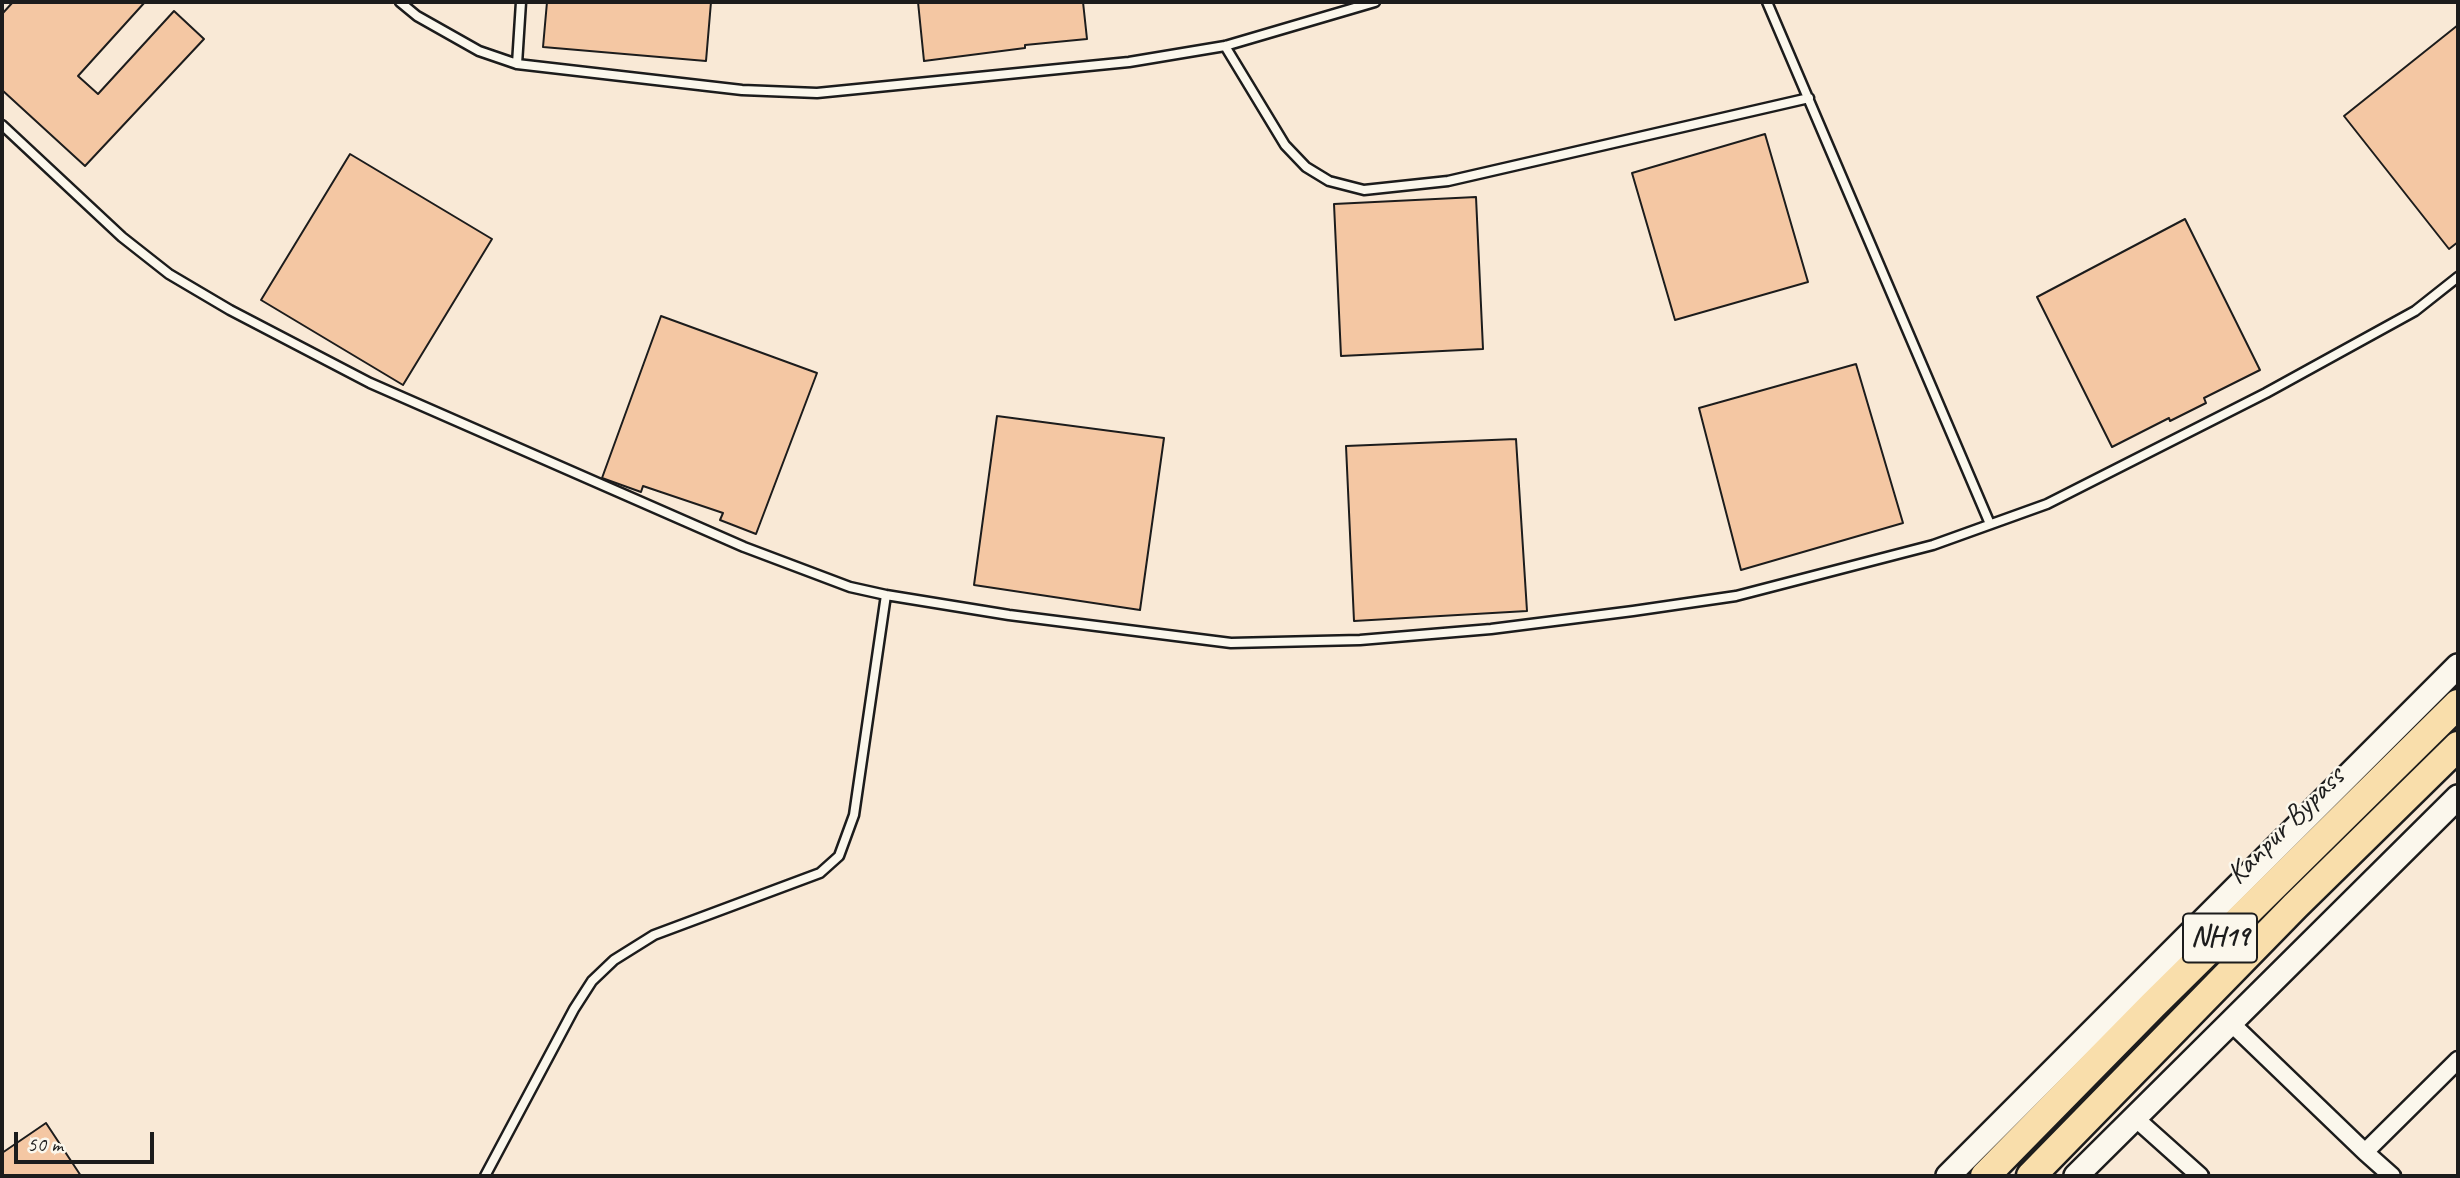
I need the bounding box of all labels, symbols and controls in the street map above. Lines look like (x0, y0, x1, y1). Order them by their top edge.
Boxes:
street label: Kanpur Bypass (2220, 760, 2352, 892)
road number: NH19 (2183, 914, 2257, 962)
scale bar (18, 1118, 158, 1162)
text: 50 m (27, 1131, 63, 1157)

